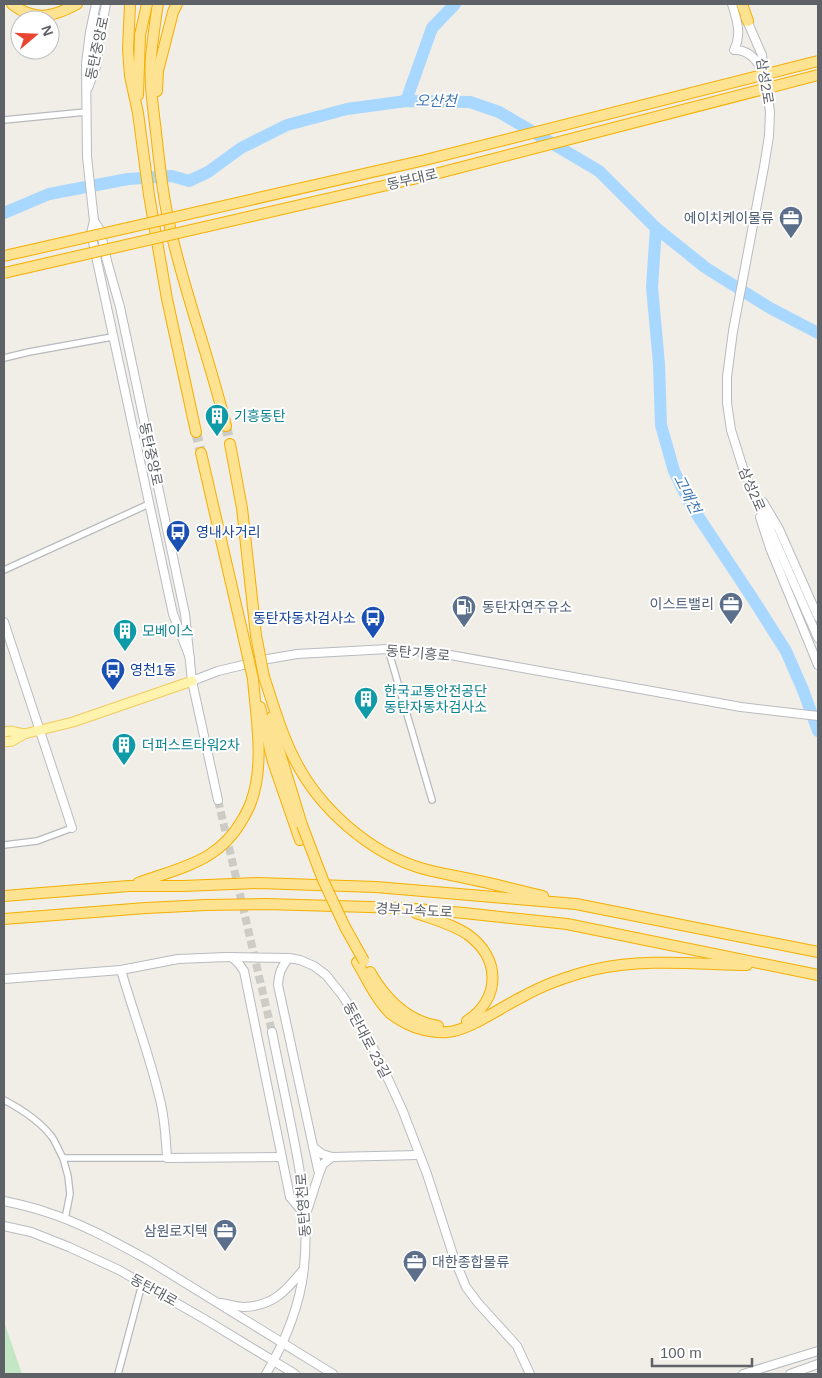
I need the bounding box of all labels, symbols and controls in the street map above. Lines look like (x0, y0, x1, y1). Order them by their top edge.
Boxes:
north arrow (10, 10, 60, 60)
street label: 동탄중앙로 (82, 15, 112, 81)
text: N (38, 23, 57, 38)
street label: 삼성2로 (753, 57, 777, 105)
water label: 오산천 (415, 92, 459, 109)
street label: 동부대로 (385, 165, 439, 193)
office icon: 에이치케이물류 (778, 205, 804, 239)
place label: 에이치케이물류 (684, 210, 774, 226)
building icon: 기흥동탄 (204, 403, 230, 437)
place label: 기흥동탄 (234, 408, 286, 424)
street label: 동탄중앙로 (136, 421, 166, 487)
street label: 삼성2로 (736, 465, 768, 514)
water label: 고매천 (670, 471, 705, 518)
bus stop icon: 영내사거리 (165, 519, 191, 553)
place label: 영내사거리 (196, 524, 260, 540)
office icon: 이스트밸리 (718, 591, 744, 625)
fuel station icon: 동탄자연주유소 (451, 594, 477, 628)
place label: 이스트밸리 (650, 596, 714, 612)
place label: 동탄자연주유소 (482, 599, 572, 615)
bus stop icon: 동탄자동차검사소 (360, 605, 386, 639)
place label: 동탄자동차검사소 (253, 610, 356, 626)
building icon: 모베이스 (112, 618, 138, 652)
place label: 모베이스 (142, 623, 194, 639)
street label: 동탄기흥로 (385, 642, 451, 664)
bus stop icon: 영천1동 (100, 657, 126, 691)
place label: 영천1동 (130, 662, 177, 678)
place label: 한국교통안전공단 동탄자동차검사소 (384, 683, 487, 715)
building icon: 한국교통안전공단 동탄자동차검사소 (353, 686, 379, 720)
building icon: 더퍼스트타워2차 (111, 732, 137, 766)
place label: 더퍼스트타워2차 (142, 737, 240, 753)
street label: 경부고속도로 (375, 900, 453, 920)
street label: 동탄대로 23길 (340, 999, 394, 1081)
street label: 동탄영천로 (293, 1172, 313, 1238)
office icon: 삼원로지텍 (212, 1218, 238, 1252)
place label: 삼원로지텍 (144, 1223, 208, 1239)
office icon: 대한종합물류 (402, 1249, 428, 1283)
place label: 대한종합물류 (432, 1254, 509, 1270)
street label: 동탄대로 (128, 1271, 181, 1310)
scale bar (652, 1336, 752, 1368)
text: 100 m (660, 1344, 702, 1361)

